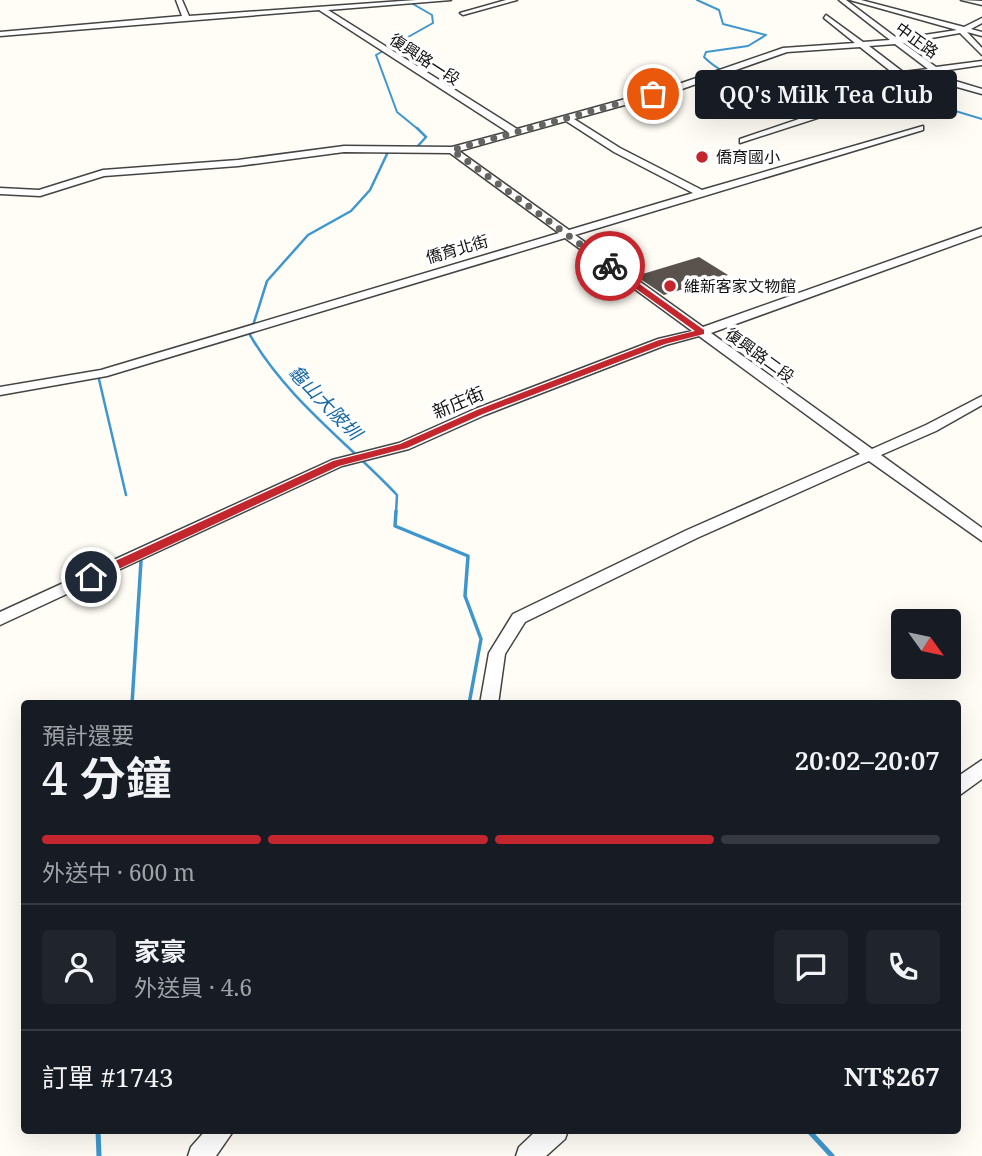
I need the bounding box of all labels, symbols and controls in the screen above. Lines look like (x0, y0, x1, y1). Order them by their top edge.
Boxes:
street label: 中正路 (891, 17, 943, 63)
street label: 復興路一段 (385, 28, 465, 90)
pin (623, 64, 683, 124)
callout: QQ's Milk Tea Club (695, 70, 958, 119)
icon: bag (634, 75, 672, 113)
text: QQ's Milk Tea Club (719, 78, 933, 110)
place label: 僑育國小 (716, 146, 780, 168)
marker: 僑育國小 (694, 149, 710, 165)
street label: 僑育北街 (423, 230, 491, 268)
courier (575, 231, 645, 301)
icon: bike (591, 247, 629, 285)
place label: 維新客家文物館 (684, 275, 796, 297)
marker: 維新客家文物館 (662, 278, 678, 294)
street label: 復興路二段 (721, 323, 799, 387)
water label: 龜山大陂圳 (283, 359, 369, 447)
street label: 新庄街 (428, 380, 488, 424)
pin (61, 547, 121, 607)
icon: home (72, 558, 110, 596)
north arrow (891, 609, 961, 679)
map controls (891, 609, 961, 679)
text: 預計還要 (42, 719, 134, 751)
text: 20:02–20:07 (794, 742, 940, 778)
text: 4 分鐘 (42, 746, 172, 808)
text: 外送中 · 600 m (42, 856, 195, 888)
button: person (42, 930, 116, 1004)
button: chat (774, 930, 848, 1004)
button: phone (866, 930, 940, 1004)
text: 家豪 (134, 933, 186, 969)
text: 外送員 · 4.6 (134, 971, 252, 1003)
text: NT$267 (844, 1058, 940, 1094)
text: 訂單 #1743 (42, 1059, 173, 1095)

